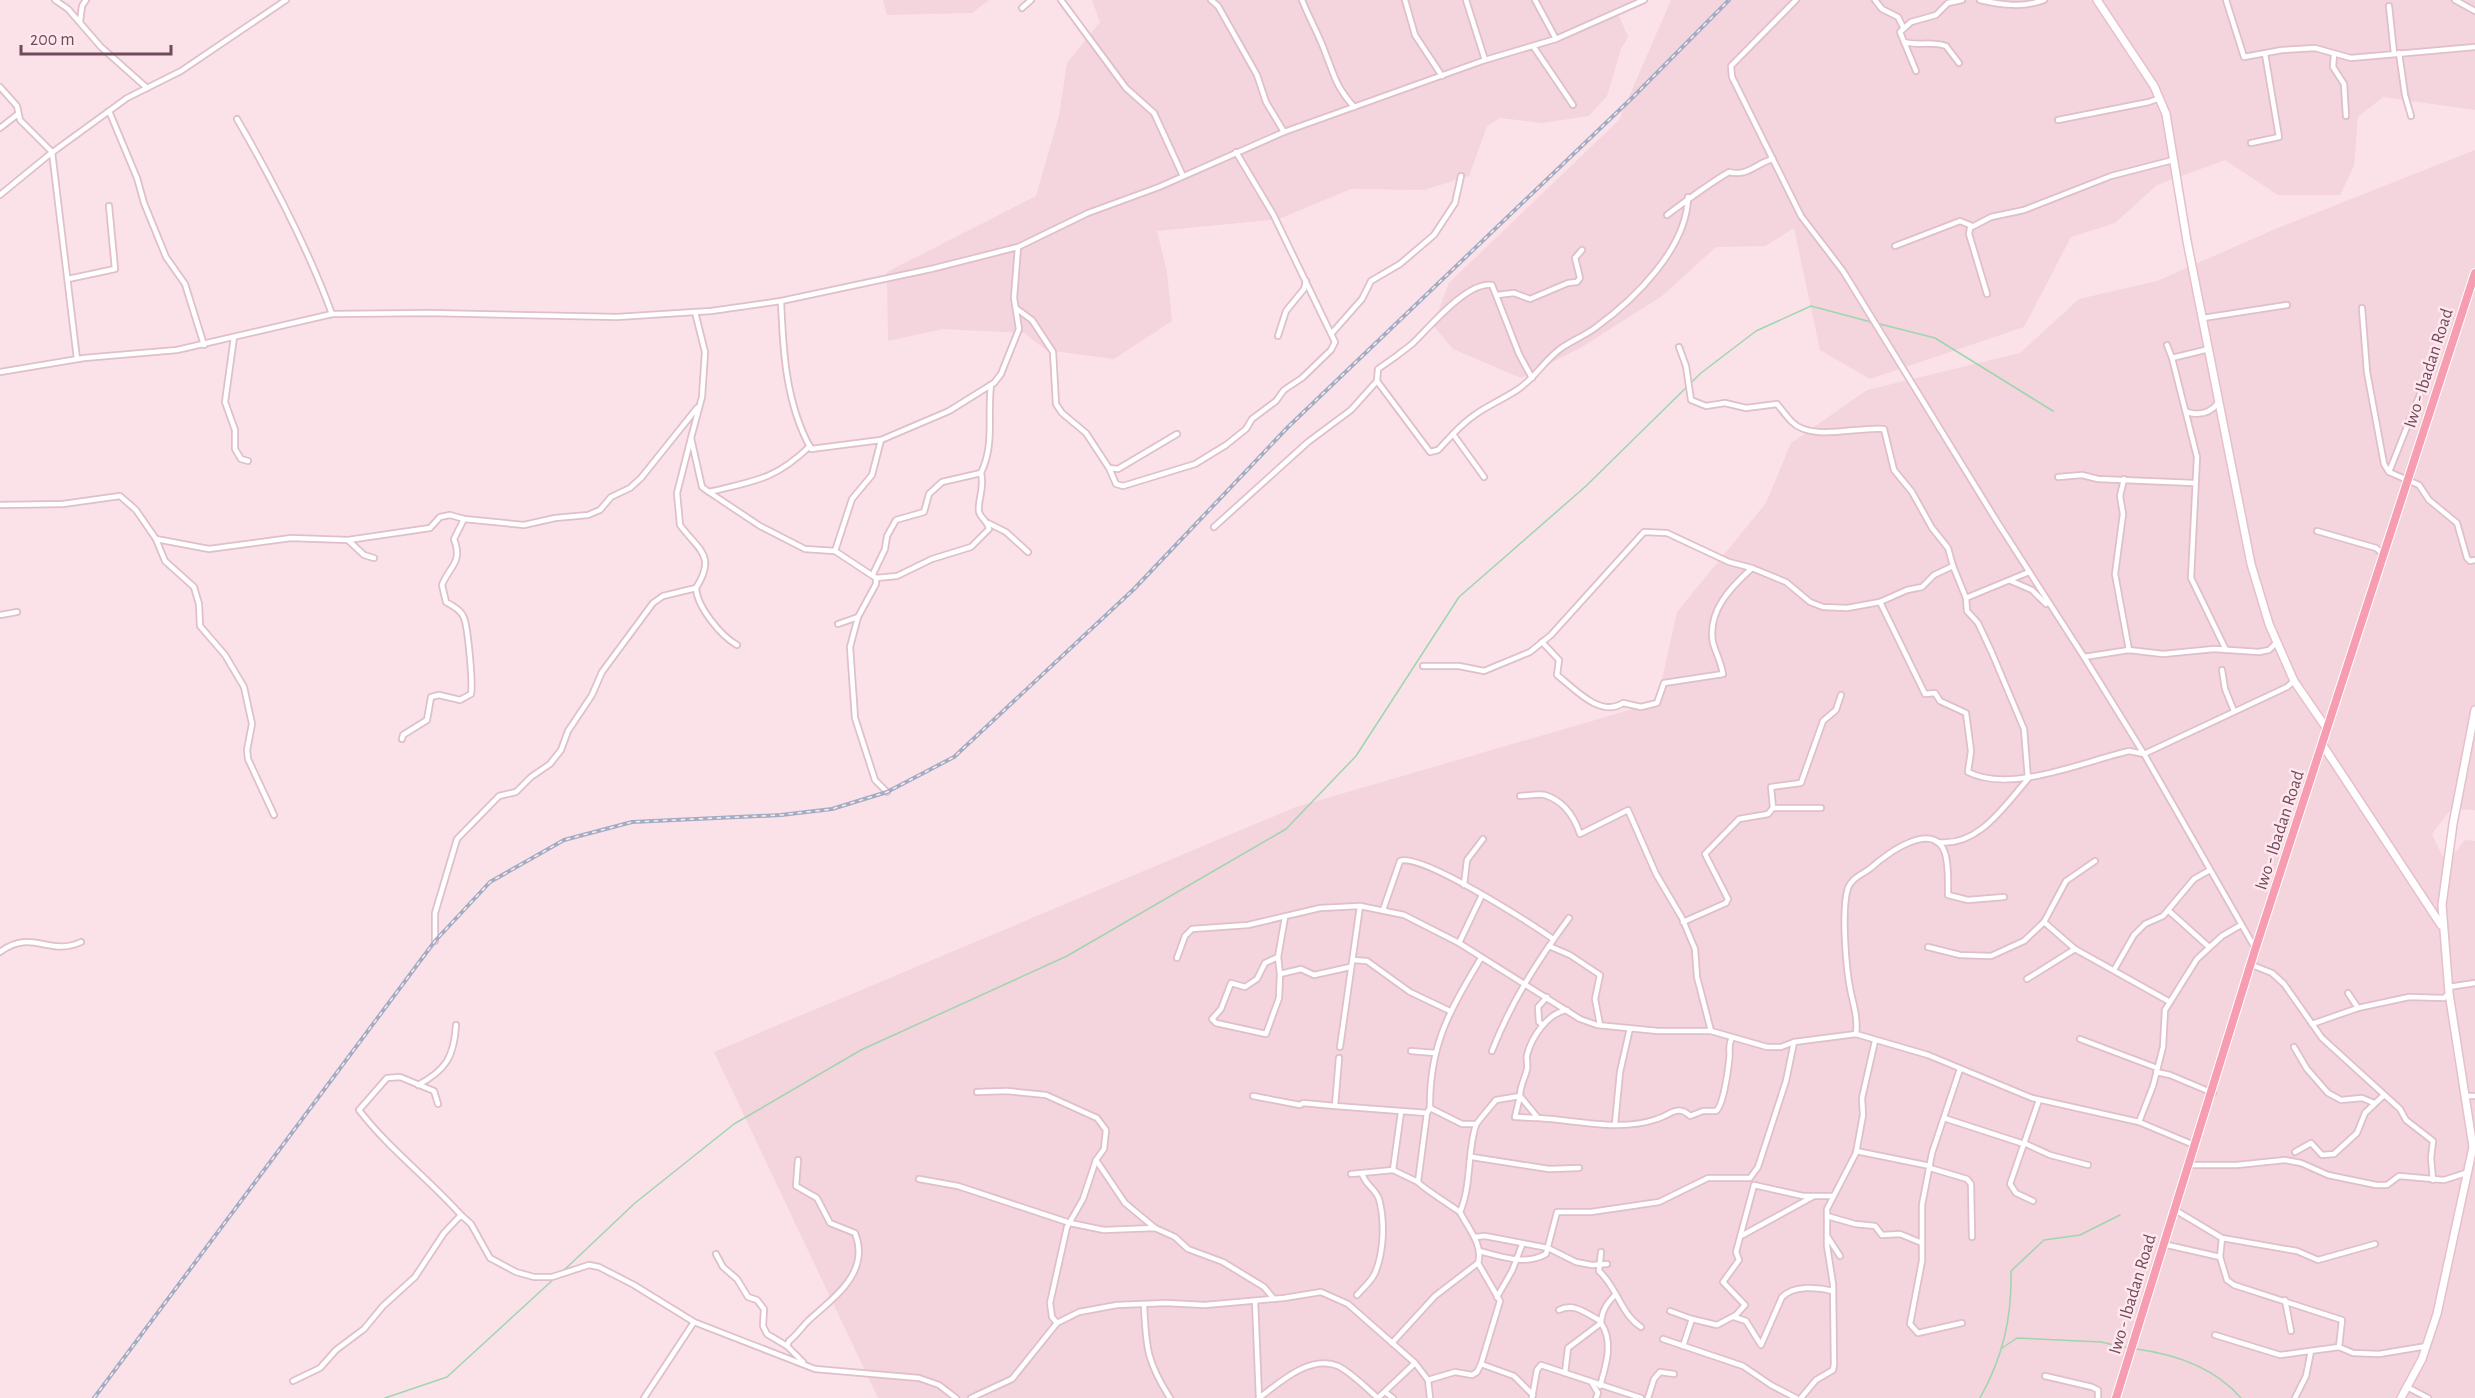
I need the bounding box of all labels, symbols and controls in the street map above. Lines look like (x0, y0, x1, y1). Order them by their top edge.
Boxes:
scale bar (21, 18, 171, 56)
text: 200 m (30, 31, 75, 49)
street label: Iwo - Ibadan Road (2401, 306, 2457, 430)
street label: Iwo - Ibadan Road (2252, 768, 2308, 892)
street label: Iwo - Ibadan Road (2106, 1232, 2160, 1356)

